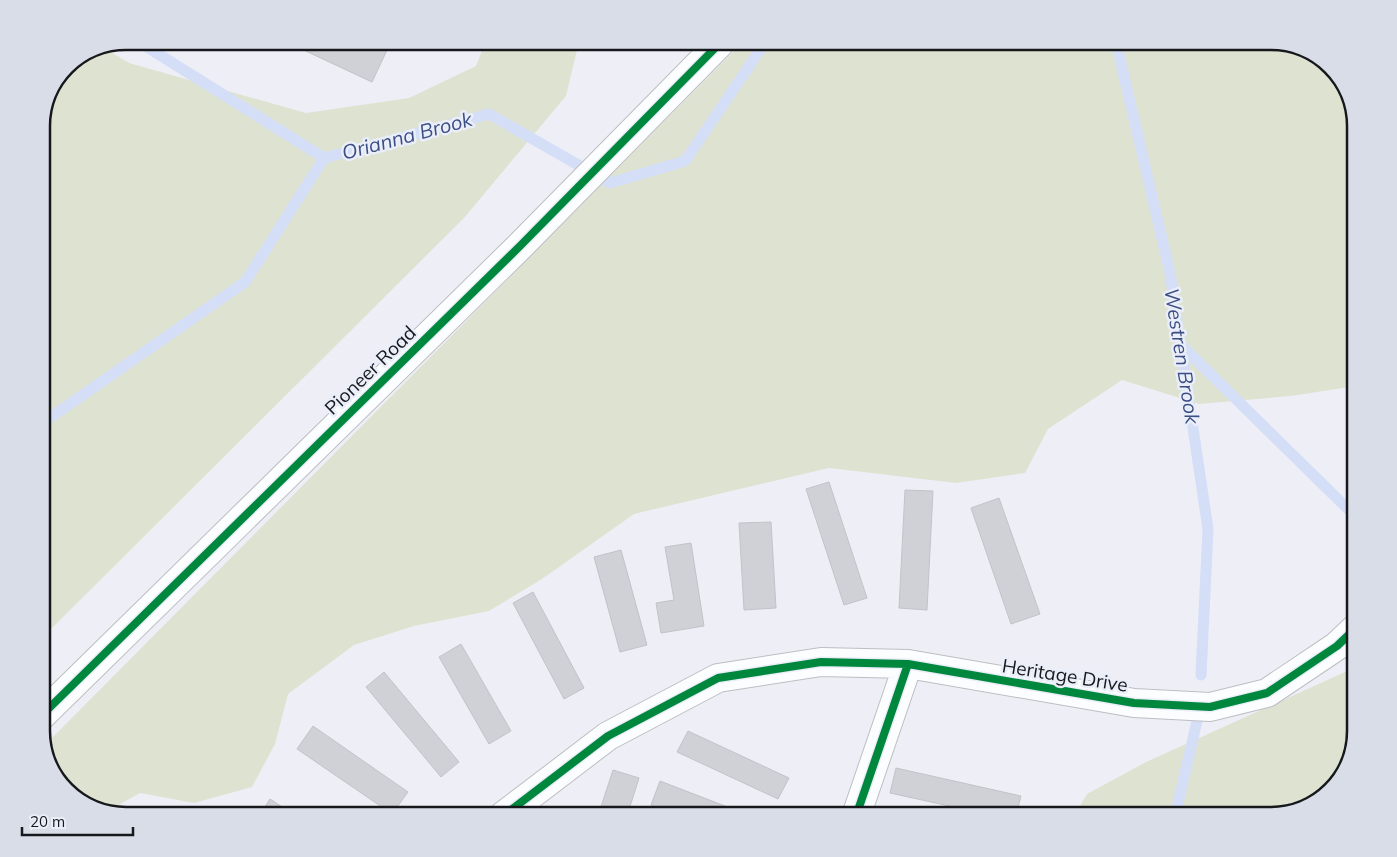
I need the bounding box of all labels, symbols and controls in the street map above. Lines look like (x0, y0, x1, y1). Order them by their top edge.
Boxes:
water label: Orianna Brook (339, 106, 475, 165)
water label: Westren Brook (1159, 286, 1206, 427)
street label: Pioneer Road (319, 320, 421, 420)
street label: Heritage Drive (1000, 653, 1130, 697)
scale bar (22, 804, 134, 836)
text: 20 m (30, 812, 65, 831)

